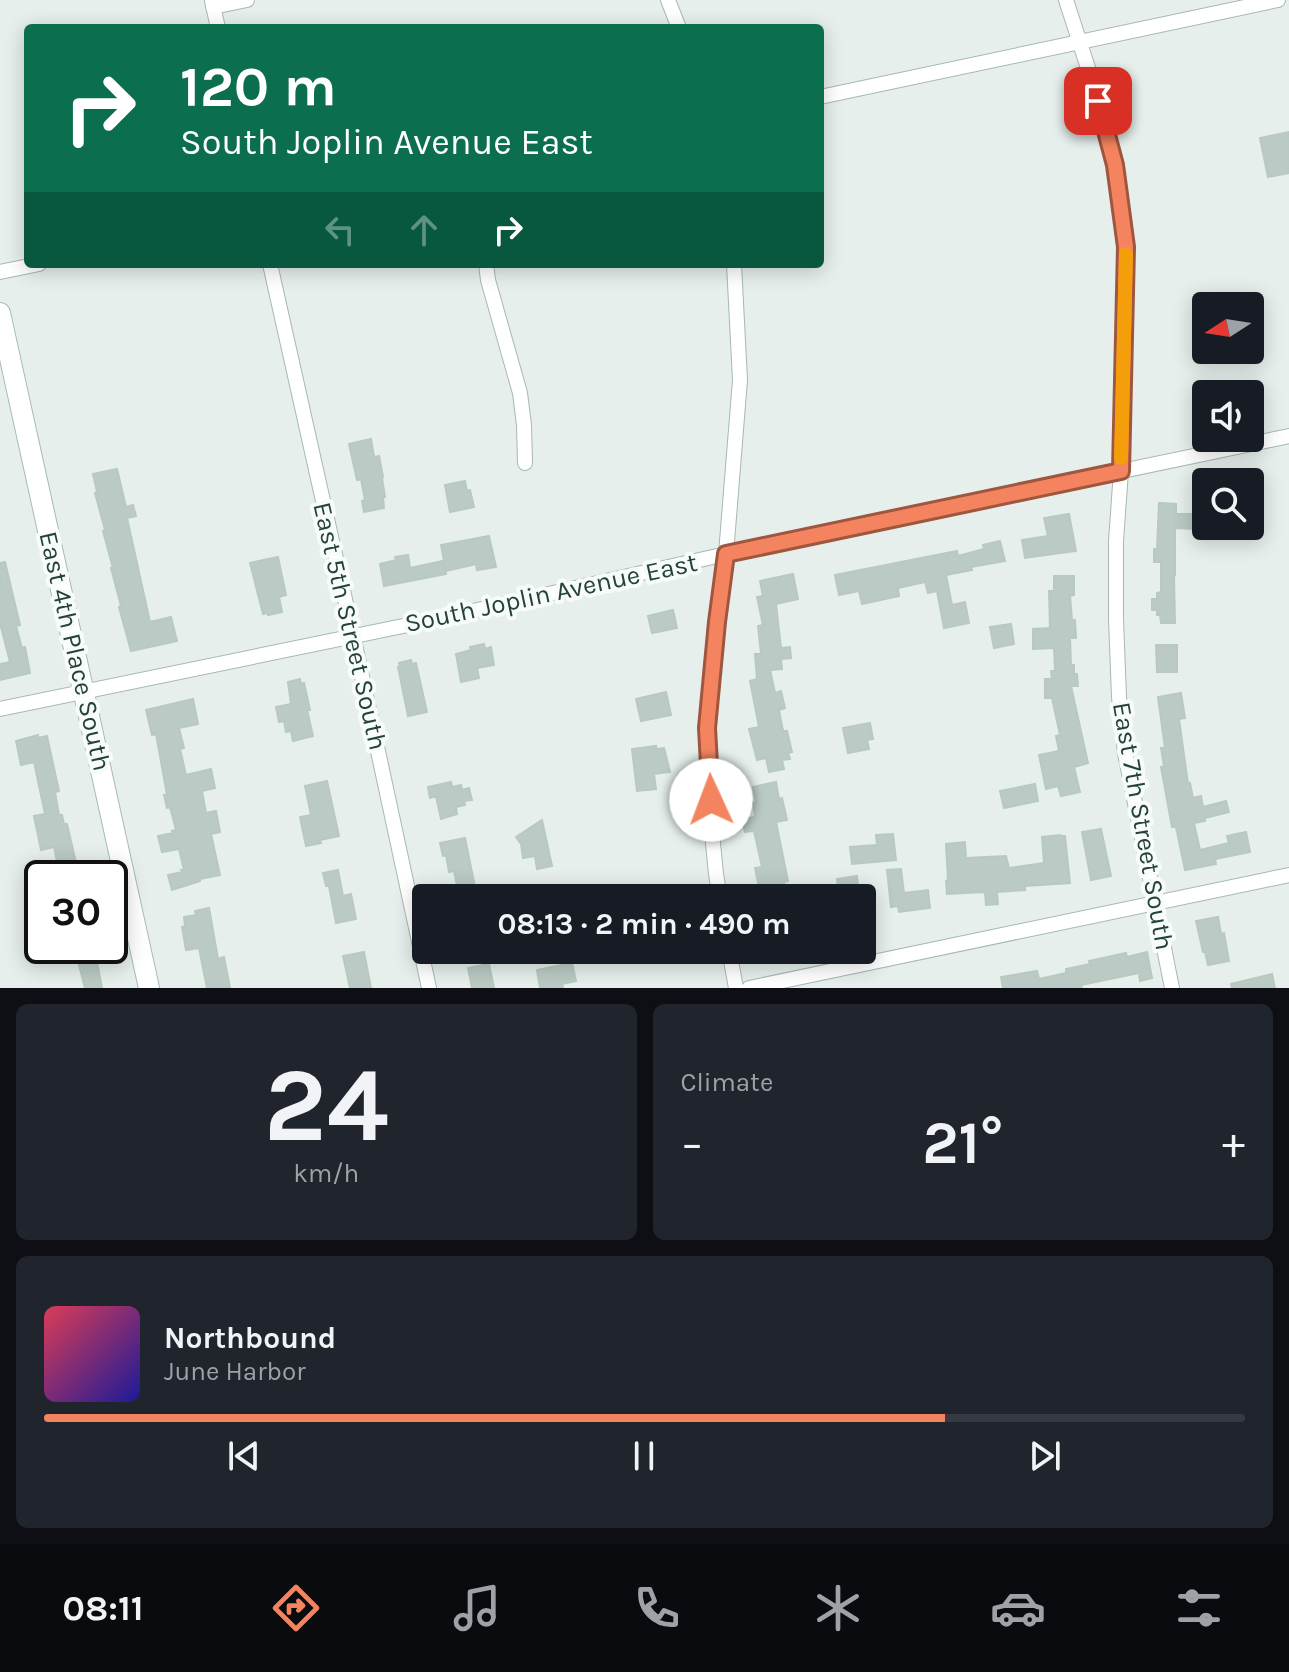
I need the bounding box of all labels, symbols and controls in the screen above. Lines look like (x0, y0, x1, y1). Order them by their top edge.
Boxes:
text: 120 m (180, 54, 337, 119)
icon: right (48, 56, 152, 160)
pin (1064, 67, 1132, 135)
icon: arrive (1076, 79, 1120, 123)
text: South Joplin Avenue East (180, 121, 593, 163)
icon: left (318, 208, 362, 252)
icon: ahead (402, 208, 446, 252)
icon: right (486, 208, 530, 252)
north arrow (1192, 292, 1264, 364)
map controls (1192, 292, 1264, 540)
button: sound (1192, 380, 1264, 452)
button: search (1192, 468, 1264, 540)
street label: East 5th Street South (306, 499, 394, 753)
street label: East 4th Place South (32, 528, 118, 774)
street label: South Joplin Avenue East (402, 547, 700, 639)
street label: East 7th Street South (1106, 700, 1180, 952)
position arrow (669, 758, 753, 842)
speed limit sign: 30 (24, 860, 128, 964)
text: 08:13 · 2 min · 490 m (498, 906, 791, 942)
text: 24 (264, 1045, 389, 1166)
text: Climate (681, 1067, 773, 1098)
text: 21° (922, 1108, 1003, 1178)
text: − (681, 1118, 704, 1169)
text: + (1222, 1118, 1245, 1169)
text: km/h (293, 1158, 359, 1189)
text: Northbound (164, 1320, 336, 1356)
text: June Harbor (164, 1356, 306, 1387)
icon: previous (222, 1434, 266, 1478)
icon: pause (622, 1434, 666, 1478)
icon: next (1023, 1434, 1067, 1478)
icon: directions (268, 1580, 324, 1636)
icon: music (449, 1580, 505, 1636)
icon: phone (629, 1580, 685, 1636)
icon: climate (810, 1580, 866, 1636)
icon: car (990, 1580, 1046, 1636)
icon: filters (1171, 1580, 1227, 1636)
text: 08:11 (62, 1587, 144, 1629)

